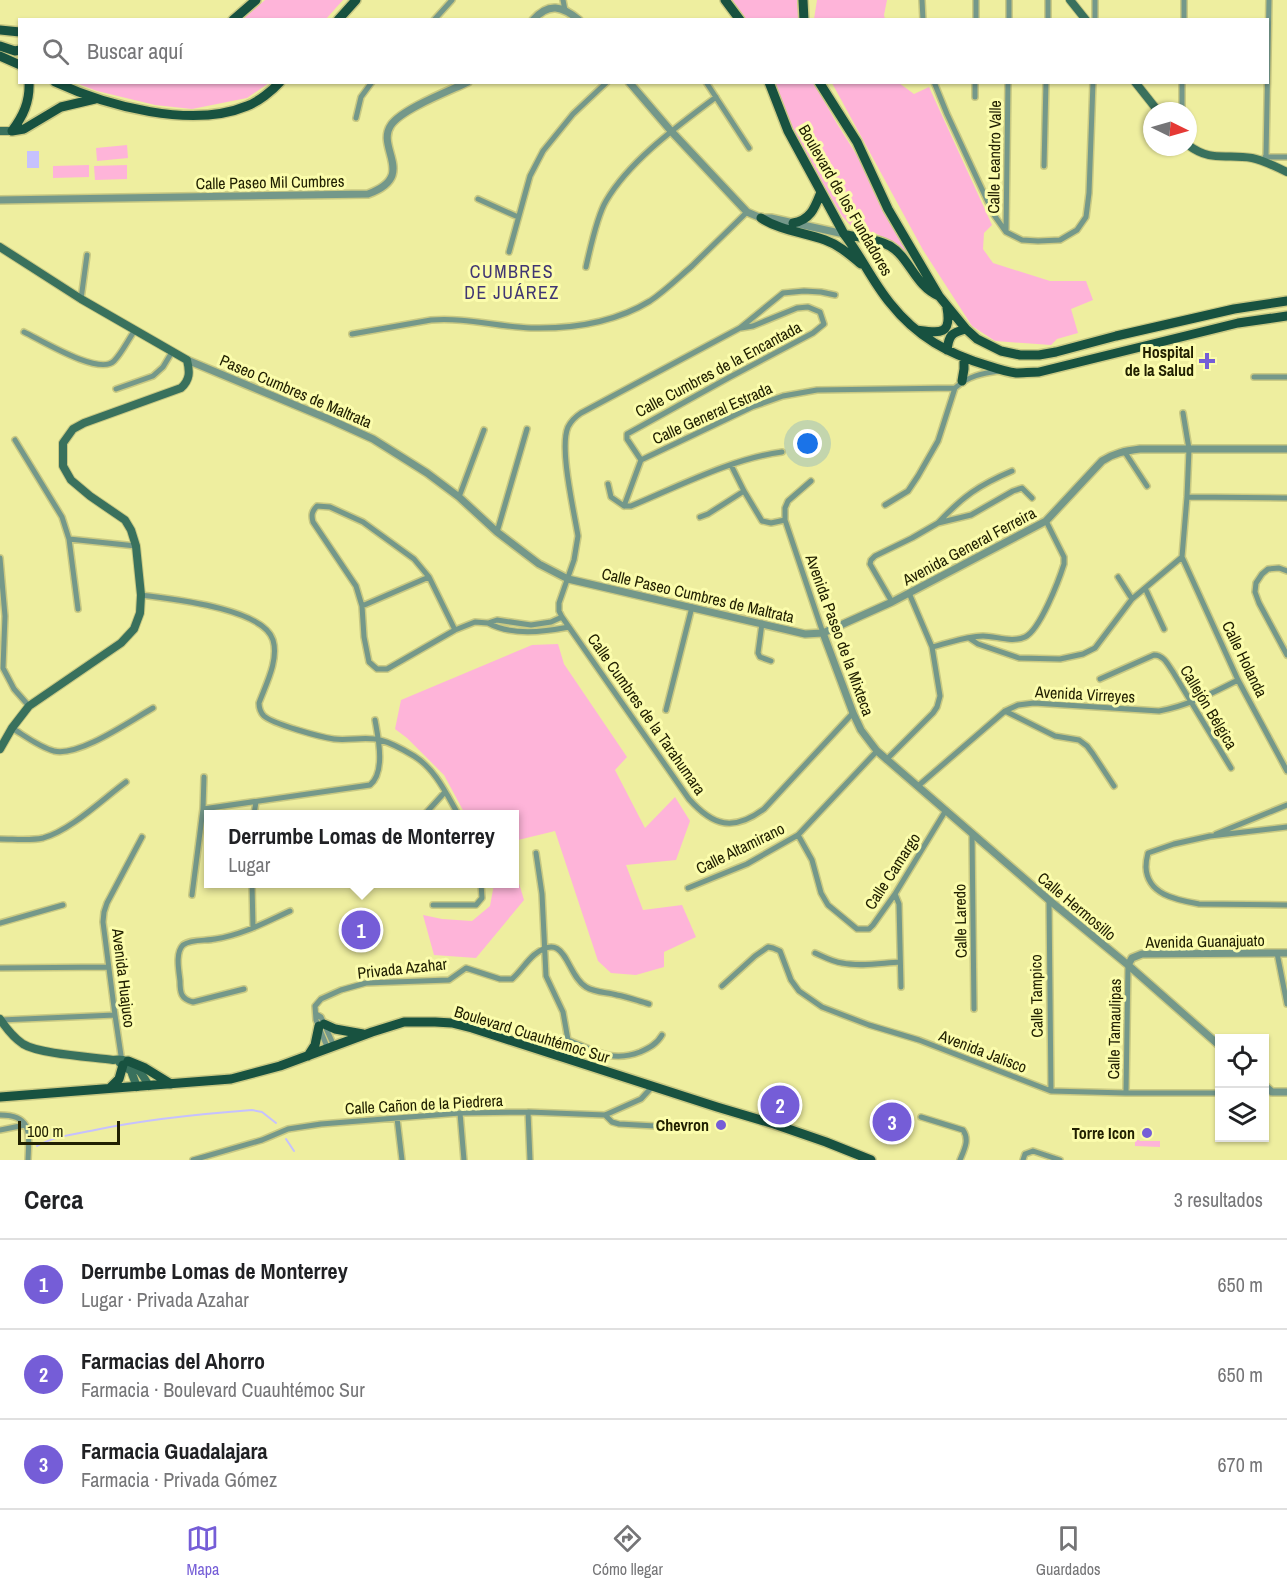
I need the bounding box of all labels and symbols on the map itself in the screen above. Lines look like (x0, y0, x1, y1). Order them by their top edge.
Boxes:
street label: Calle Leandro Valle (982, 100, 1006, 214)
north arrow (1143, 102, 1197, 156)
street label: Boulevard de los Fundadores (794, 120, 898, 280)
street label: Calle Paseo Mil Cumbres (195, 170, 345, 194)
district label: CUMBRES DE JUÁREZ (464, 259, 560, 305)
street label: Calle Cumbres de la Encantada (631, 315, 806, 422)
place label: Hospital de la Salud (1125, 341, 1194, 381)
street label: Paseo Cumbres de Maltrata (217, 349, 376, 433)
marker: Hospital de la Salud (1198, 352, 1216, 370)
street label: Calle General Estrada (649, 376, 776, 449)
your location (793, 429, 822, 458)
street label: Avenida General Ferreira (898, 501, 1040, 591)
street label: Avenida Paseo de la Mixteca (800, 550, 880, 720)
street label: Calle Paseo Cumbres de Maltrata (600, 562, 797, 628)
street label: Calle Holanda (1217, 617, 1273, 701)
street label: Calle Cumbres de la Tarahumara (583, 629, 712, 800)
street label: Callejón Bélgica (1175, 661, 1243, 754)
street label: Avenida Virreyes (1033, 680, 1136, 708)
street label: Calle Altamirano (692, 817, 788, 879)
street label: Calle Camargo (859, 828, 925, 914)
street label: Calle Hermosillo (1033, 867, 1121, 945)
street label: Calle Laredo (948, 884, 972, 958)
pin: 1 (342, 908, 380, 952)
street label: Avenida Huajuco (107, 926, 141, 1029)
street label: Avenida Guanajuato (1144, 929, 1265, 953)
street label: Privada Azahar (356, 952, 448, 984)
street label: Calle Tampico (1024, 954, 1048, 1038)
street label: Calle Tamaulipas (1102, 978, 1126, 1080)
street label: Boulevard Cuauhtémoc Sur (452, 1000, 613, 1068)
street label: Avenida Jalisco (935, 1024, 1030, 1078)
pin: 2 (760, 1082, 800, 1128)
street label: Calle Cañon de la Piedrera (344, 1089, 504, 1119)
pin: 3 (872, 1100, 912, 1144)
place label: Chevron (656, 1114, 709, 1136)
scale bar (18, 1118, 120, 1146)
marker: Chevron (714, 1118, 728, 1132)
place label: Torre Icon (1072, 1122, 1135, 1144)
marker: Torre Icon (1140, 1126, 1154, 1140)

